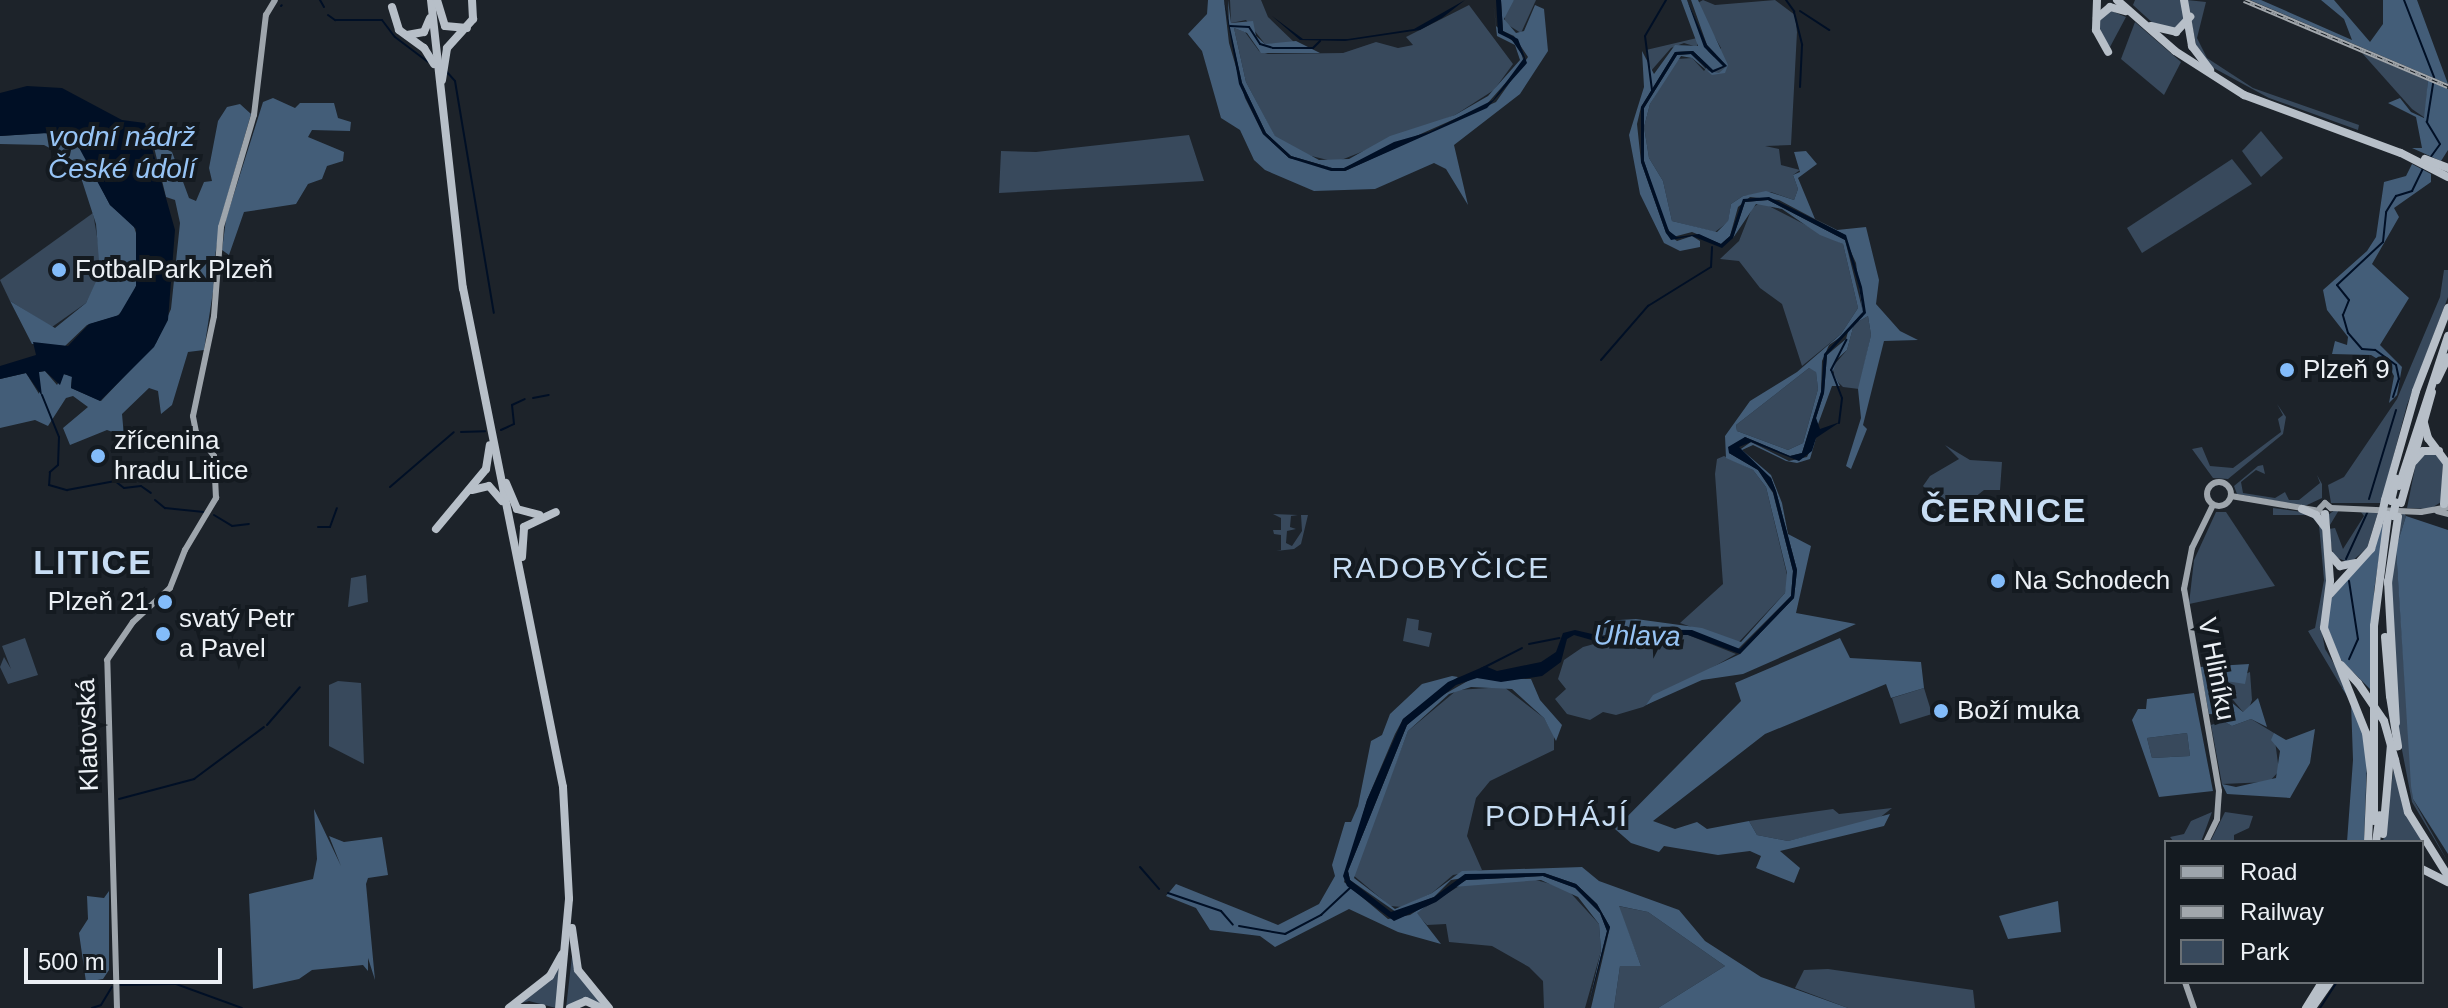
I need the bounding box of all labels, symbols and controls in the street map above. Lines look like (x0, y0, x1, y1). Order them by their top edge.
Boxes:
water label: vodní nádrž České údolí (48, 120, 196, 186)
place label: FotbalPark Plzeň (75, 254, 273, 286)
marker: FotbalPark Plzeň (50, 261, 68, 279)
place label: Plzeň 9 (2303, 354, 2390, 386)
marker: Plzeň 9 (2278, 361, 2296, 379)
place label: zřícenina hradu Litice (114, 425, 248, 486)
marker: zřícenina hradu Litice (89, 447, 107, 465)
district label: ČERNICE (1920, 491, 2088, 531)
district label: LITICE (33, 543, 153, 583)
district label: RADOBYČICE (1332, 550, 1550, 586)
place label: Na Schodech (2014, 565, 2170, 597)
marker: Na Schodech (1989, 572, 2007, 590)
place label: Plzeň 21 (48, 586, 149, 618)
marker: Plzeň 21 (156, 593, 174, 611)
place label: svatý Petr a Pavel (179, 603, 295, 664)
street label: V Hliníku (2191, 615, 2241, 723)
water label: Úhlava (1593, 618, 1681, 654)
marker: svatý Petr a Pavel (154, 625, 172, 643)
street label: Klatovská (70, 678, 106, 792)
place label: Boží muka (1957, 695, 2080, 727)
marker: Boží muka (1932, 702, 1950, 720)
district label: PODHÁJÍ (1485, 798, 1629, 834)
legend (2164, 840, 2424, 984)
text: Road (2240, 858, 2297, 885)
text: Railway (2240, 898, 2324, 925)
scale bar (28, 932, 226, 982)
text: Park (2240, 938, 2289, 965)
text: 500 m (38, 948, 105, 975)

